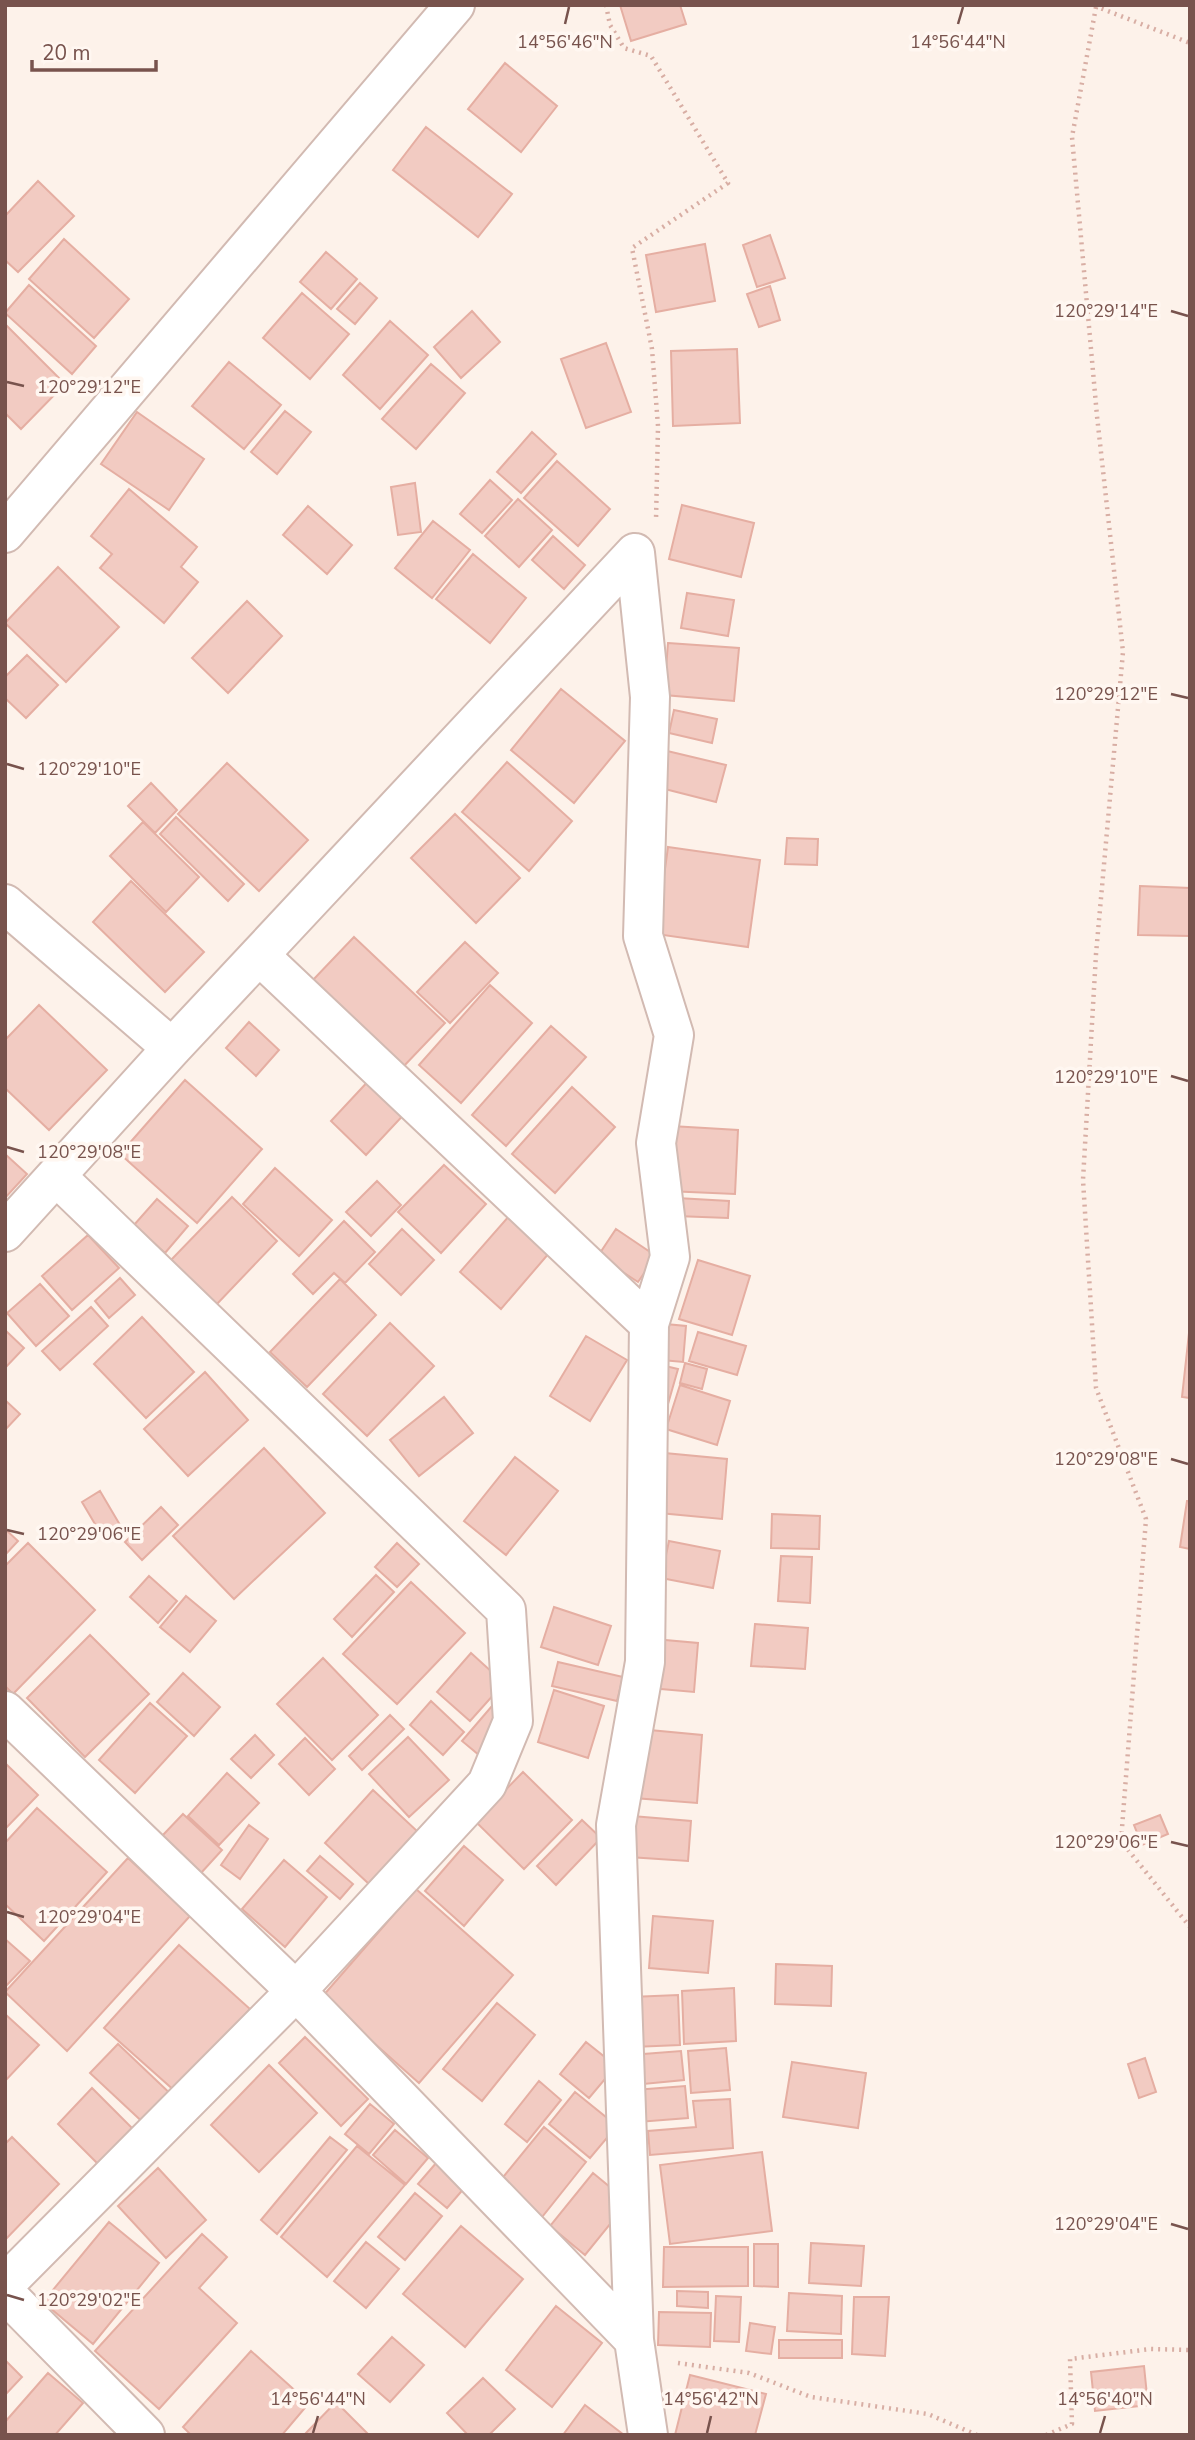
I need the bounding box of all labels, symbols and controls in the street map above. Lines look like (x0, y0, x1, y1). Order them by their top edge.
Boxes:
scale bar (32, 28, 156, 72)
text: 14°56'46"N (517, 30, 613, 54)
text: 14°56'44"N (910, 30, 1006, 54)
text: 20 m (42, 39, 91, 67)
text: 120°29'14"E (1054, 299, 1158, 323)
text: 120°29'12"E (37, 375, 141, 399)
text: 120°29'12"E (1054, 682, 1158, 706)
text: 120°29'10"E (37, 757, 141, 781)
text: 120°29'10"E (1054, 1065, 1158, 1089)
text: 120°29'08"E (37, 1140, 141, 1164)
text: 120°29'08"E (1054, 1447, 1158, 1471)
text: 120°29'06"E (37, 1522, 141, 1546)
text: 120°29'06"E (1054, 1830, 1158, 1854)
text: 120°29'04"E (37, 1905, 141, 1929)
text: 120°29'04"E (1054, 2212, 1158, 2236)
text: 120°29'02"E (37, 2288, 141, 2312)
text: 14°56'44"N (270, 2387, 366, 2411)
text: 14°56'42"N (663, 2387, 759, 2411)
text: 14°56'40"N (1057, 2387, 1153, 2411)

